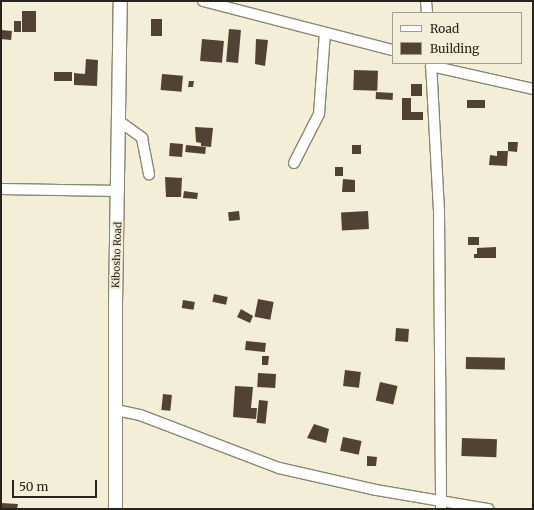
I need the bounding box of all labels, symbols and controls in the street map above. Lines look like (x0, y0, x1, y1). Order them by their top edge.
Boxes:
legend (392, 12, 522, 64)
text: Road (430, 21, 459, 36)
text: Building (430, 41, 479, 56)
street label: Kibosho Road (110, 222, 124, 288)
scale bar (14, 472, 99, 498)
text: 50 m (19, 479, 48, 494)

